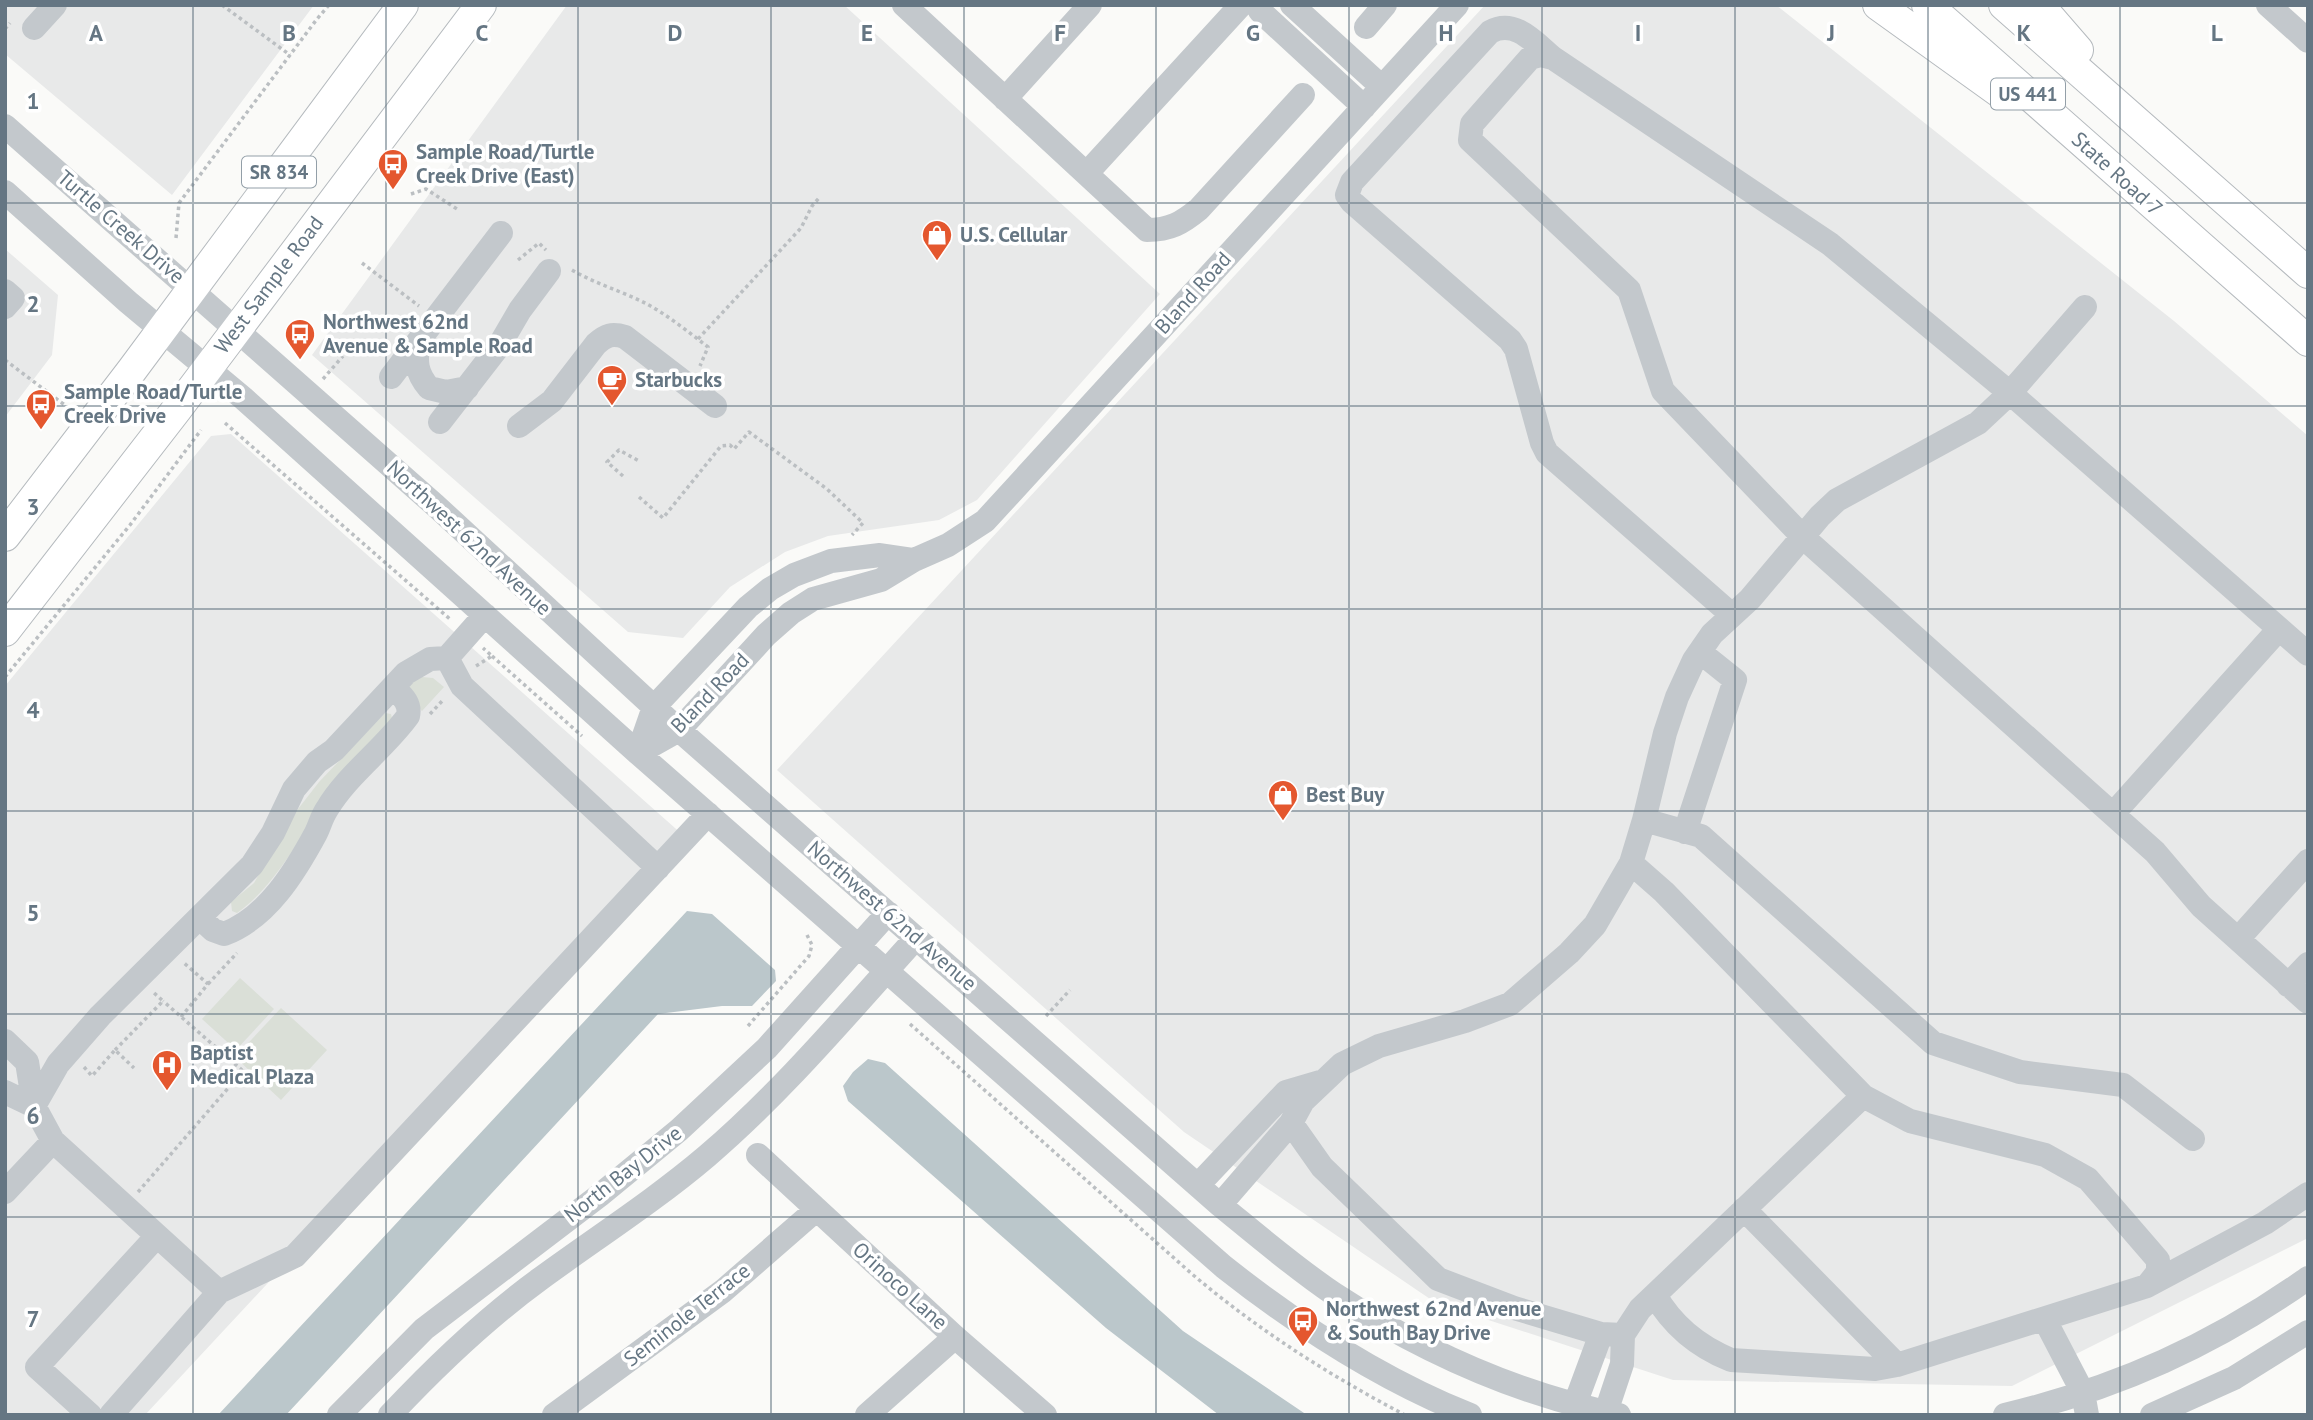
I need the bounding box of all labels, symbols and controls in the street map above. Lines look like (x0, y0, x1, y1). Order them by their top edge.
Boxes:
text: A (89, 18, 103, 47)
text: B (282, 18, 296, 47)
text: C (476, 18, 489, 47)
text: D (668, 18, 682, 47)
text: E (861, 18, 873, 47)
text: F (1054, 18, 1066, 47)
text: G (1246, 18, 1260, 47)
text: H (1439, 18, 1453, 47)
text: I (1635, 18, 1641, 47)
text: J (1826, 18, 1835, 47)
text: K (2017, 18, 2031, 47)
text: L (2211, 18, 2223, 47)
road number: US 441 (1991, 78, 2065, 110)
text: 1 (26, 86, 40, 115)
street label: State Road 7 (2066, 126, 2168, 222)
place label: Sample Road/Turtle Creek Drive (East) (416, 138, 594, 189)
bus stop icon: Sample Road/Turtle Creek Drive (East) (376, 147, 410, 191)
road number: SR 834 (242, 156, 316, 188)
street label: Turtle Creek Drive (52, 164, 191, 289)
street label: West Sample Road (208, 210, 329, 359)
shop icon: U.S. Cellular (920, 218, 954, 262)
place label: U.S. Cellular (960, 221, 1068, 248)
street label: Bland Road (1149, 246, 1237, 339)
text: 2 (26, 289, 40, 318)
place label: Northwest 62nd Avenue & Sample Road (323, 308, 533, 359)
bus stop icon: Northwest 62nd Avenue & Sample Road (283, 317, 317, 361)
cafe icon: Starbucks (595, 363, 629, 407)
place label: Starbucks (635, 366, 722, 393)
place label: Sample Road/Turtle Creek Drive (64, 378, 242, 429)
bus stop icon: Sample Road/Turtle Creek Drive (24, 387, 58, 431)
street label: Northwest 62nd Avenue (381, 454, 557, 621)
text: 3 (26, 492, 40, 521)
street label: Bland Road (665, 647, 755, 739)
text: 4 (26, 695, 40, 724)
shop icon: Best Buy (1266, 778, 1300, 822)
place label: Best Buy (1306, 781, 1385, 808)
street label: Northwest 62nd Avenue (802, 835, 982, 996)
text: 5 (26, 898, 40, 927)
place label: Baptist Medical Plaza (190, 1039, 314, 1090)
hospital icon: Baptist Medical Plaza (150, 1048, 184, 1092)
text: 6 (26, 1101, 40, 1130)
street label: North Bay Drive (559, 1119, 687, 1228)
street label: Orinoco Lane (847, 1236, 953, 1335)
street label: Seminole Terrace (618, 1257, 755, 1372)
place label: Northwest 62nd Avenue & South Bay Drive (1326, 1295, 1542, 1346)
text: 7 (26, 1304, 40, 1333)
bus stop icon: Northwest 62nd Avenue & South Bay Drive (1286, 1304, 1320, 1348)

